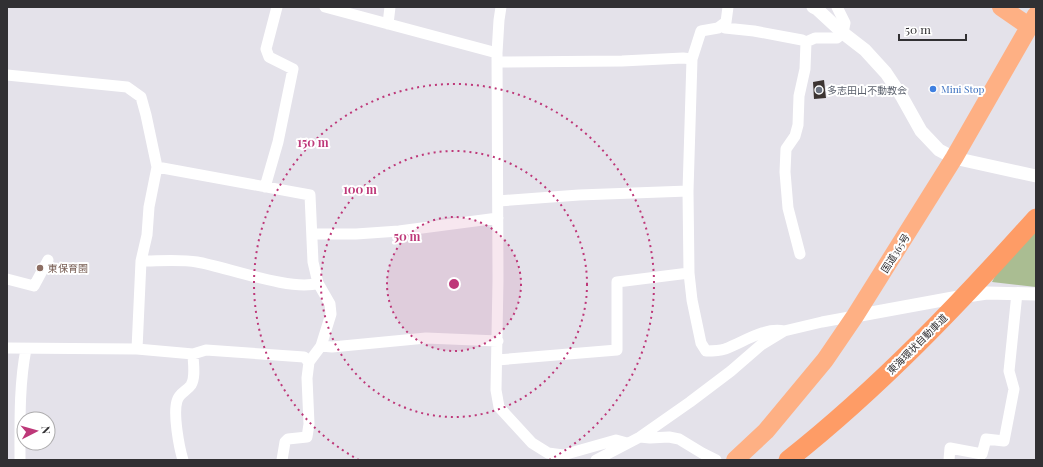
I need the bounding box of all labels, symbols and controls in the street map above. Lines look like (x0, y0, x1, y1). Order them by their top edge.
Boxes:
scale bar (899, 16, 966, 42)
text: 50 m (905, 21, 931, 37)
place label: Mini Stop (941, 82, 984, 96)
place label: 多志田山不動教会 (827, 83, 907, 97)
marker: Mini Stop (928, 84, 938, 94)
marker: 多志田山不動教会 (814, 85, 824, 95)
text: 150 m (297, 134, 329, 150)
text: 100 m (343, 181, 377, 197)
text: 50 m (394, 228, 421, 244)
street label: 国道365号 (877, 231, 913, 275)
place label: 東保育園 (48, 261, 88, 275)
marker: 東保育園 (35, 263, 45, 273)
centre of rings (447, 277, 461, 291)
street label: 東海環状自動車道 (884, 311, 950, 377)
north arrow (16, 411, 56, 451)
text: N (39, 425, 54, 435)

